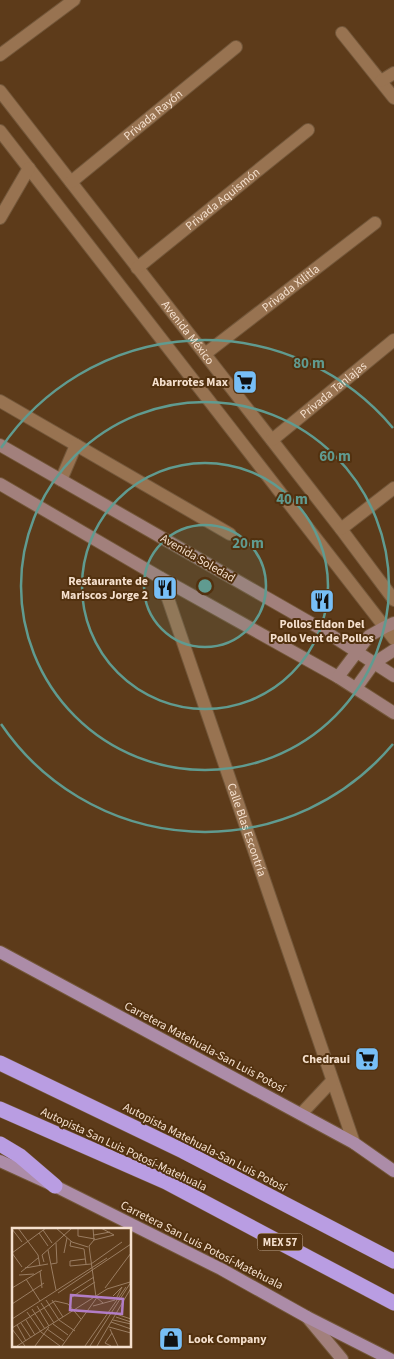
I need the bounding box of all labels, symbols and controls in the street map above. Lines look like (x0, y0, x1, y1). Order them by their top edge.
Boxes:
street label: Privada Rayón (120, 86, 187, 145)
street label: Privada Aquismón (182, 164, 264, 235)
street label: Privada Xilitla (258, 261, 323, 316)
street label: Avenida México (157, 297, 218, 368)
text: 80 m (293, 353, 325, 374)
street label: Privada Tanlajas (296, 358, 370, 423)
supermarket icon: Abarrotes Max (232, 369, 258, 395)
place label: Abarrotes Max (151, 374, 228, 391)
text: 60 m (319, 446, 351, 467)
text: 40 m (276, 489, 308, 510)
street label: Avenida Soledad (157, 530, 238, 587)
text: 20 m (232, 533, 264, 554)
place label: Restaurante de Mariscos Jorge 2 (61, 573, 148, 604)
restaurant icon: Restaurante de Mariscos Jorge 2 (152, 575, 178, 601)
centre of rings (196, 577, 214, 595)
restaurant icon: Pollos Eldon Del Pollo Vent de Pollos (309, 588, 335, 614)
place label: Pollos Eldon Del Pollo Vent de Pollos (270, 616, 374, 647)
street label: Calle Blas Escontría (223, 781, 270, 879)
street label: Carretera Matehuala-San Luis Potosí (121, 998, 289, 1098)
supermarket icon: Chedraui (354, 1046, 380, 1072)
place label: Chedraui (302, 1051, 350, 1068)
street label: Autopista Matehuala-San Luis Potosí (120, 1099, 290, 1197)
street label: Autopista San Luis Potosí-Matehuala (38, 1103, 210, 1196)
street label: Carretera San Luis Potosí-Matehuala (117, 1197, 286, 1294)
inset map (12, 1228, 131, 1346)
road number: MEX 57 (258, 1234, 302, 1250)
shop icon: Look Company (158, 1326, 184, 1352)
place label: Look Company (188, 1331, 267, 1348)

